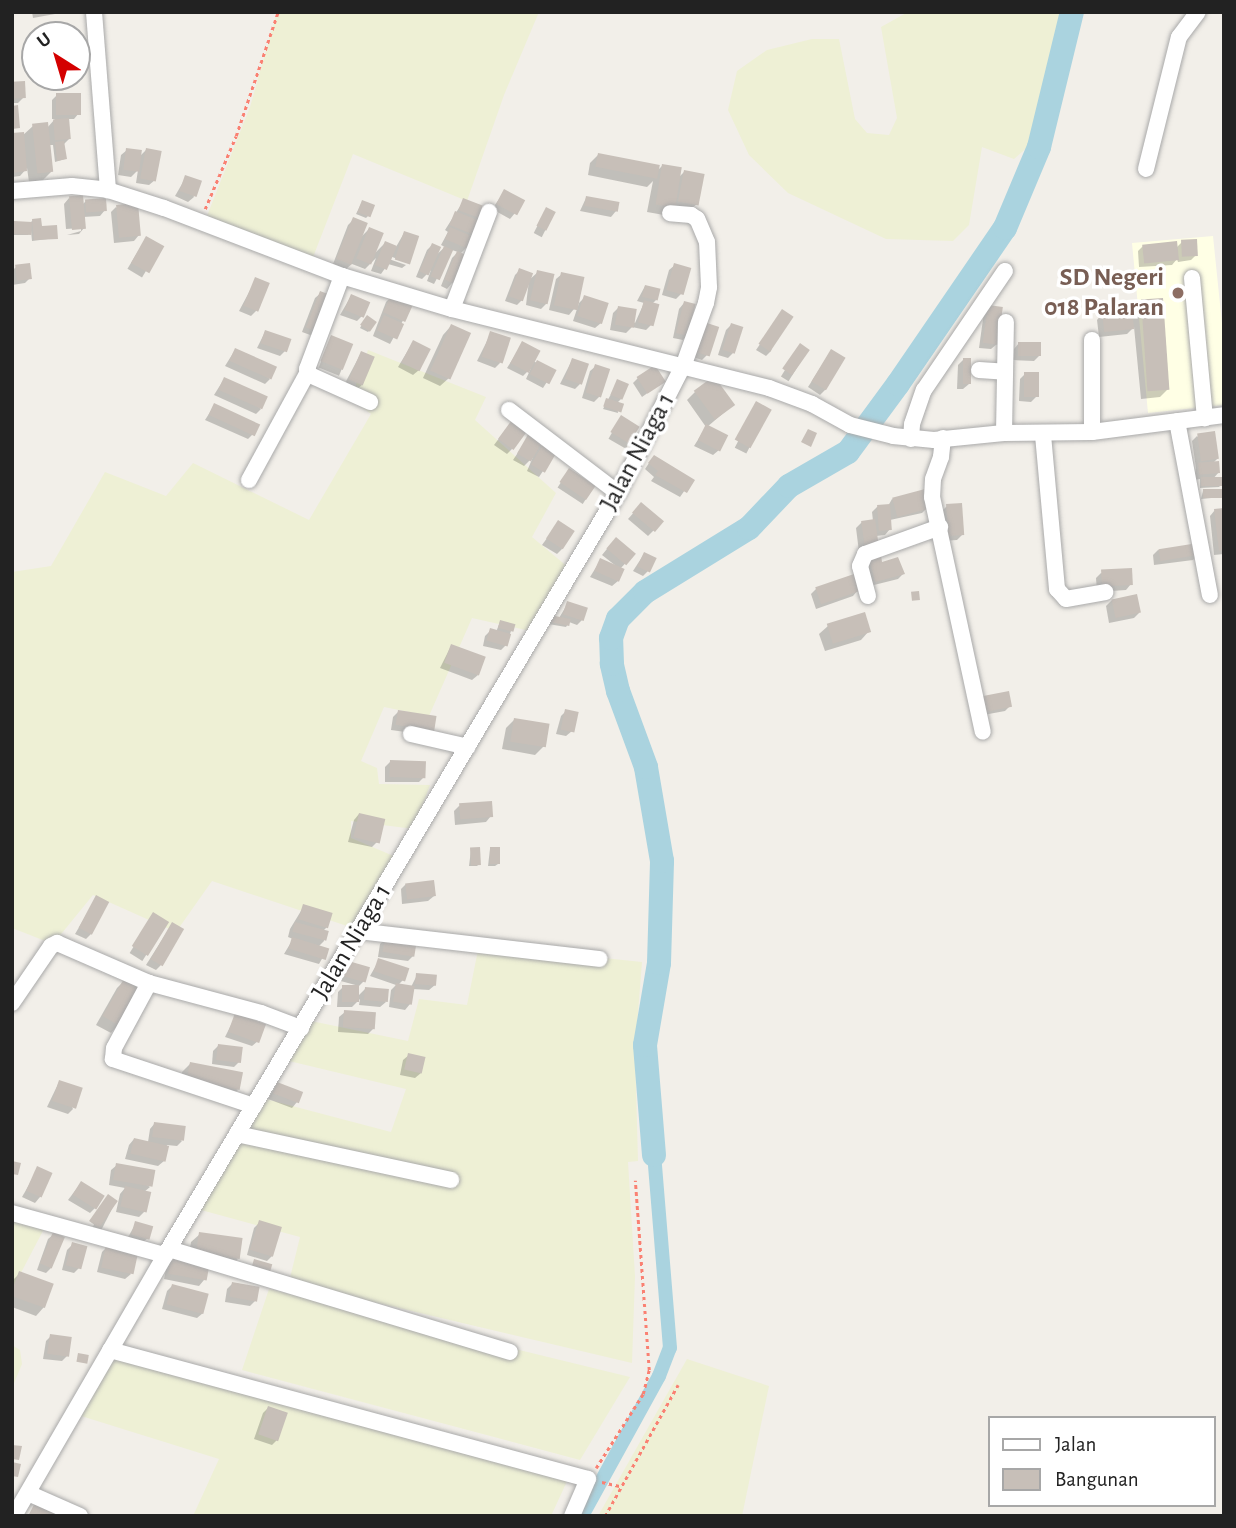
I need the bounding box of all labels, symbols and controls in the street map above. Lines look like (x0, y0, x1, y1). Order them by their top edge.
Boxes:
north arrow (21, 21, 91, 91)
text: U (34, 29, 55, 52)
place label: SD Negeri 018 Palaran (1044, 262, 1164, 324)
marker: SD Negeri 018 Palaran (1170, 285, 1186, 301)
street label: Jalan Niaga 1 (594, 388, 682, 516)
street label: Jalan Niaga 1 (305, 879, 399, 1005)
legend (988, 1416, 1215, 1507)
text: Jalan (1055, 1434, 1096, 1455)
text: Bangunan (1055, 1469, 1139, 1490)

